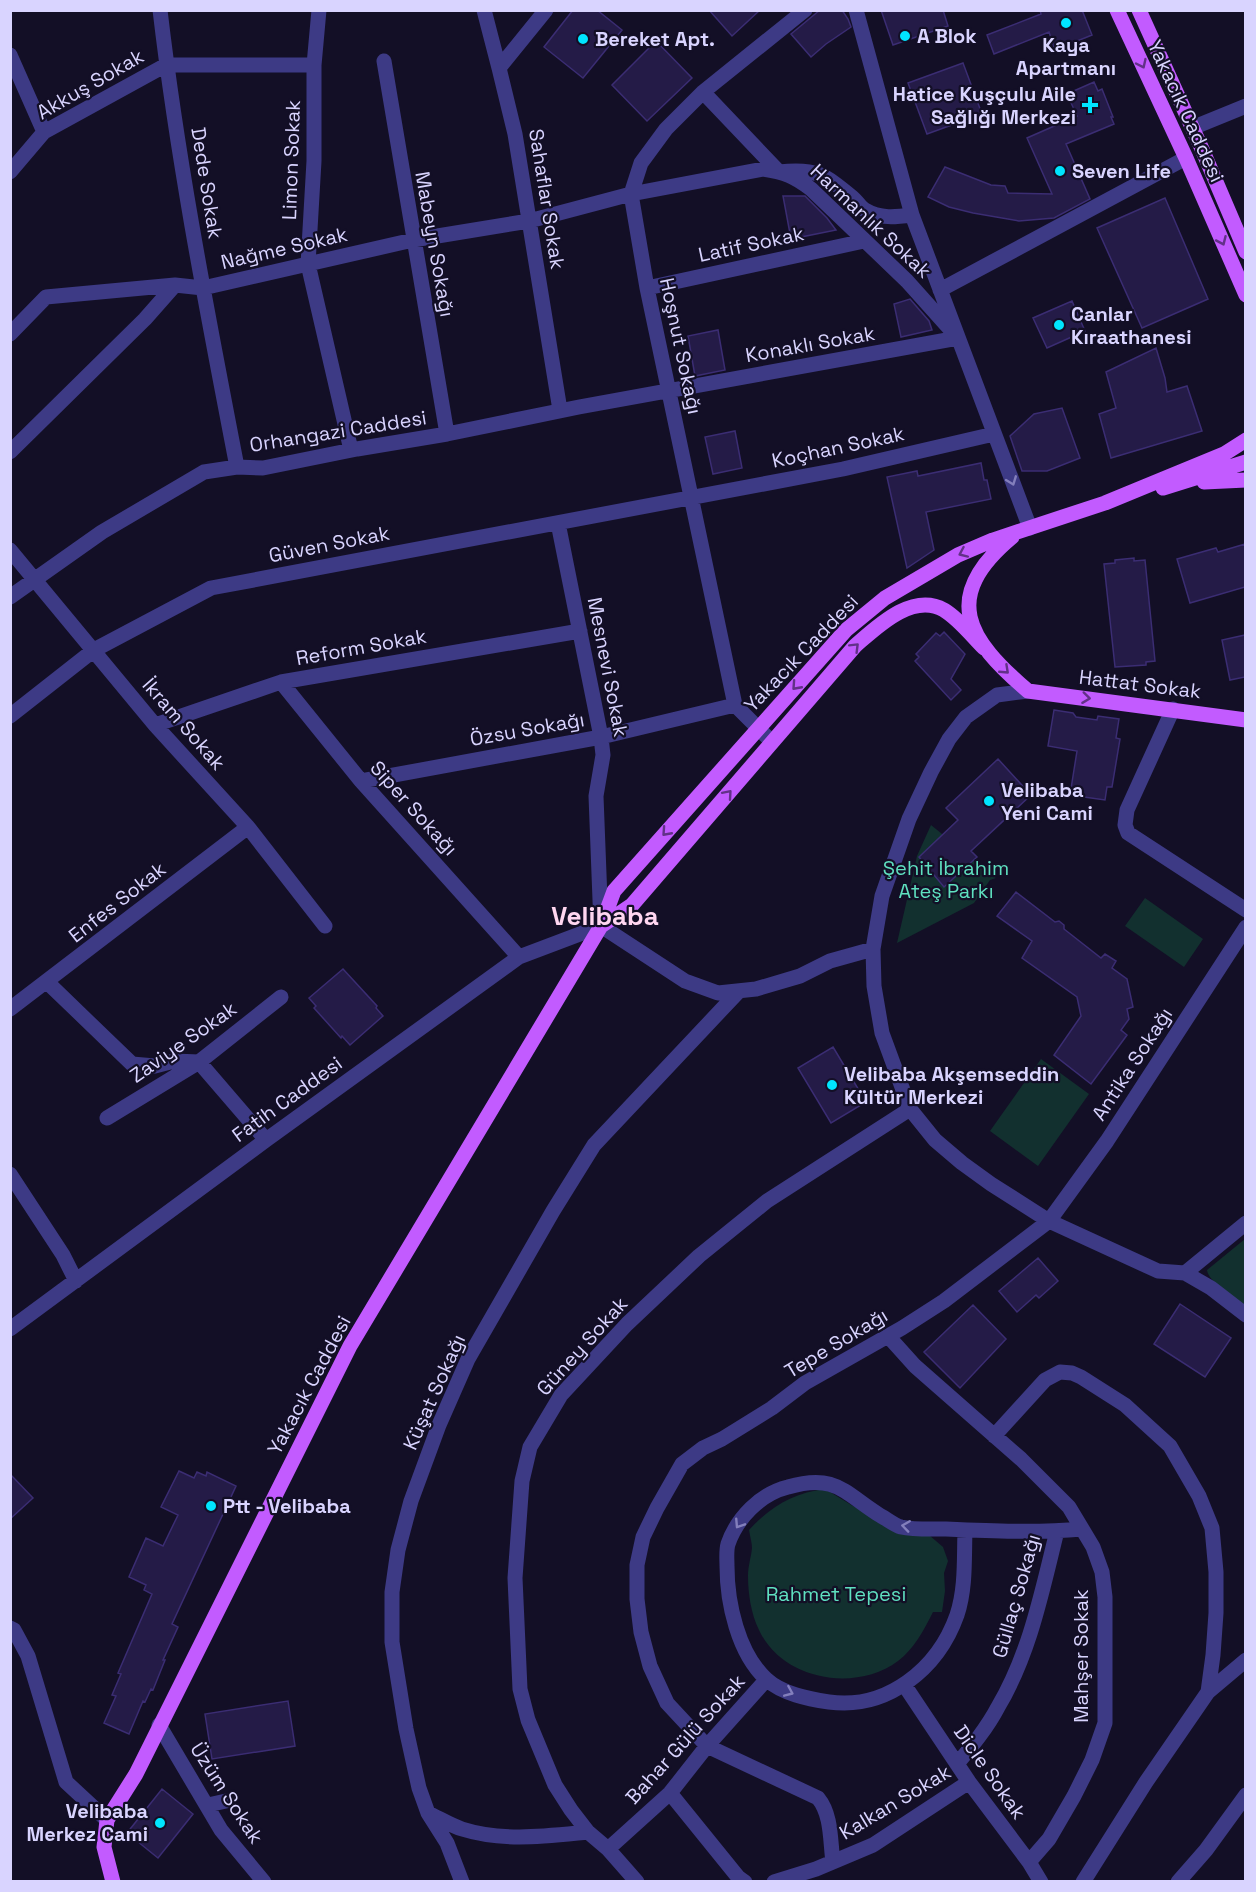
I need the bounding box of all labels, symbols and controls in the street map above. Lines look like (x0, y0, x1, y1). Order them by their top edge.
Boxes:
marker: Kaya Apartmanı (1059, 16, 1073, 30)
place label: A Blok (917, 23, 977, 49)
place label: Bereket Apt. (595, 26, 715, 52)
marker: A Blok (898, 29, 912, 43)
marker: Bereket Apt. (576, 32, 590, 46)
place label: Kaya Apartmanı (1016, 32, 1116, 81)
street label: Yakacık Caddesi (1142, 36, 1230, 186)
street label: Akkuş Sokak (32, 43, 148, 125)
one-way arrow (1134, 57, 1146, 68)
place label: Hatice Kuşçulu Aile Sağlığı Merkezi (893, 81, 1076, 130)
marker: Hatice Kuşçulu Aile Sağlığı Merkezi (1081, 96, 1099, 114)
street label: Limon Sokak (276, 99, 306, 221)
street label: Dede Sokak (185, 125, 229, 241)
street label: Sahaflar Sokak (523, 127, 571, 271)
street label: Harmanlık Sokak (805, 158, 937, 284)
place label: Seven Life (1072, 158, 1171, 184)
marker: Seven Life (1053, 164, 1067, 178)
street label: Mabeyn Sokağı (409, 169, 461, 319)
street label: Latif Sokak (696, 220, 806, 268)
street label: Nağme Sokak (218, 221, 350, 275)
one-way arrow (1215, 235, 1227, 246)
street label: Hoşnut Sokağı (654, 275, 708, 417)
place label: Canlar Kıraathanesi (1071, 301, 1192, 350)
marker: Canlar Kıraathanesi (1052, 318, 1066, 332)
street label: Konaklı Sokak (743, 320, 877, 368)
street label: Orhangazi Caddesi (248, 404, 428, 458)
street label: Koçhan Sokak (769, 420, 907, 474)
one-way arrow (1005, 475, 1017, 486)
street label: Güven Sokak (266, 520, 392, 568)
one-way arrow (958, 546, 969, 558)
street label: Yakacık Caddesi (738, 589, 864, 717)
street label: Mesnevi Sokak (582, 595, 634, 739)
street label: Reform Sokak (294, 623, 429, 671)
one-way arrow (848, 643, 859, 654)
one-way arrow (998, 663, 1009, 674)
street label: Hattat Sokak (1077, 664, 1203, 704)
street label: İkram Sokak (137, 672, 231, 776)
one-way arrow (792, 679, 803, 690)
one-way arrow (1082, 691, 1091, 704)
street label: Özsu Sokağı (468, 706, 586, 752)
street label: Siper Sokağı (365, 755, 463, 861)
place label: Velibaba Yeni Cami (1001, 777, 1093, 826)
one-way arrow (721, 790, 732, 801)
marker: Velibaba Yeni Cami (982, 794, 996, 808)
one-way arrow (662, 825, 673, 836)
park label: Şehit İbrahim Ateş Parkı (883, 855, 1009, 904)
street label: Enfes Sokak (63, 856, 171, 948)
district label: Velibaba (551, 899, 659, 933)
street label: Zaviye Sokak (124, 995, 242, 1088)
street label: Antika Sokağı (1086, 1002, 1178, 1126)
street label: Fatih Caddesi (227, 1050, 347, 1148)
place label: Velibaba Akşemseddin Kültür Merkezi (844, 1061, 1059, 1110)
marker: Velibaba Akşemseddin Kültür Merkezi (825, 1078, 839, 1092)
street label: Güney Sokak (531, 1291, 633, 1401)
street label: Tepe Sokağı (780, 1302, 892, 1384)
street label: Yakacık Caddesi (261, 1311, 357, 1459)
street label: Küşat Sokağı (397, 1330, 471, 1454)
place label: Ptt - Velibaba (223, 1493, 351, 1519)
marker: Ptt - Velibaba (204, 1499, 218, 1513)
one-way arrow (735, 1517, 746, 1528)
one-way arrow (902, 1521, 911, 1533)
street label: Güllaç Sokağı (986, 1531, 1046, 1661)
park label: Rahmet Tepesi (766, 1581, 906, 1607)
street label: Mahşer Sokak (1068, 1589, 1094, 1723)
street label: Bahar Gülü Sokak (620, 1668, 750, 1809)
one-way arrow (783, 1685, 794, 1697)
street label: Dicle Sokak (948, 1720, 1032, 1824)
street label: Üzüm Sokak (185, 1737, 270, 1849)
street label: Kalkan Sokak (835, 1758, 956, 1845)
place label: Velibaba Merkez Cami (27, 1798, 148, 1847)
marker: Velibaba Merkez Cami (153, 1816, 167, 1830)

